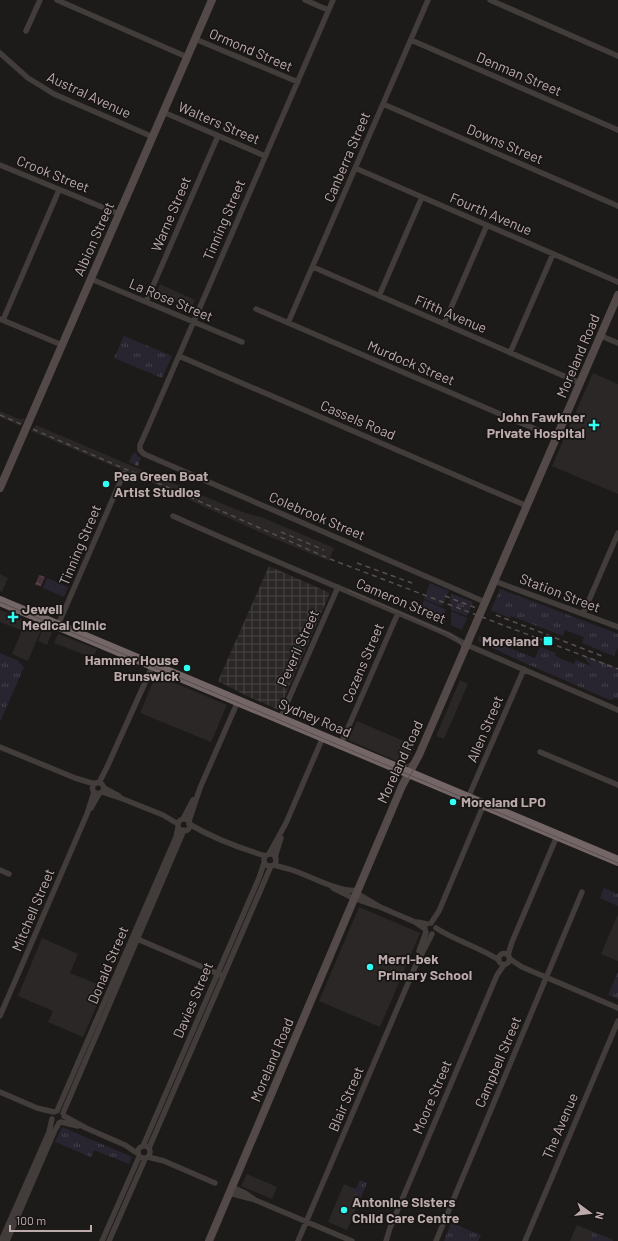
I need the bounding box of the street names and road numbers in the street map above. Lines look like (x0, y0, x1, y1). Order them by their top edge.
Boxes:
street label: Ormond Street (207, 24, 295, 75)
street label: Denman Street (474, 48, 564, 99)
street label: Austral Avenue (45, 68, 134, 121)
street label: Walters Street (176, 98, 263, 147)
street label: Canberra Street (320, 109, 373, 205)
street label: Downs Street (464, 120, 546, 167)
street label: Crook Street (14, 151, 92, 196)
street label: Warne Street (147, 174, 194, 254)
street label: Tinning Street (199, 177, 248, 263)
street label: Fourth Avenue (447, 189, 535, 239)
street label: Albion Street (70, 199, 117, 278)
street label: La Rose Street (127, 274, 216, 325)
street label: Fifth Avenue (413, 291, 490, 336)
street label: Moreland Road (552, 311, 603, 400)
street label: Murdock Street (365, 337, 457, 389)
street label: Cassels Road (318, 396, 398, 443)
street label: Colebrook Street (267, 488, 368, 543)
street label: Tinning Street (55, 502, 104, 588)
street label: Station Street (517, 569, 603, 616)
street label: Cameron Street (354, 574, 449, 627)
street label: Peveril Street (273, 607, 322, 689)
street label: Cozens Street (338, 620, 387, 705)
street label: Allen Street (463, 693, 506, 765)
street label: Sydney Road (276, 695, 354, 740)
street label: Moreland Road (373, 718, 426, 806)
street label: Mitchell Street (7, 866, 58, 954)
street label: Donald Street (84, 923, 132, 1006)
street label: Davies Street (169, 959, 216, 1040)
street label: Campbell Street (471, 1014, 524, 1110)
street label: Moreland Road (246, 1015, 297, 1104)
street label: Moore Street (408, 1057, 455, 1136)
street label: Blair Street (324, 1064, 367, 1134)
street label: The Avenue (538, 1090, 581, 1161)

